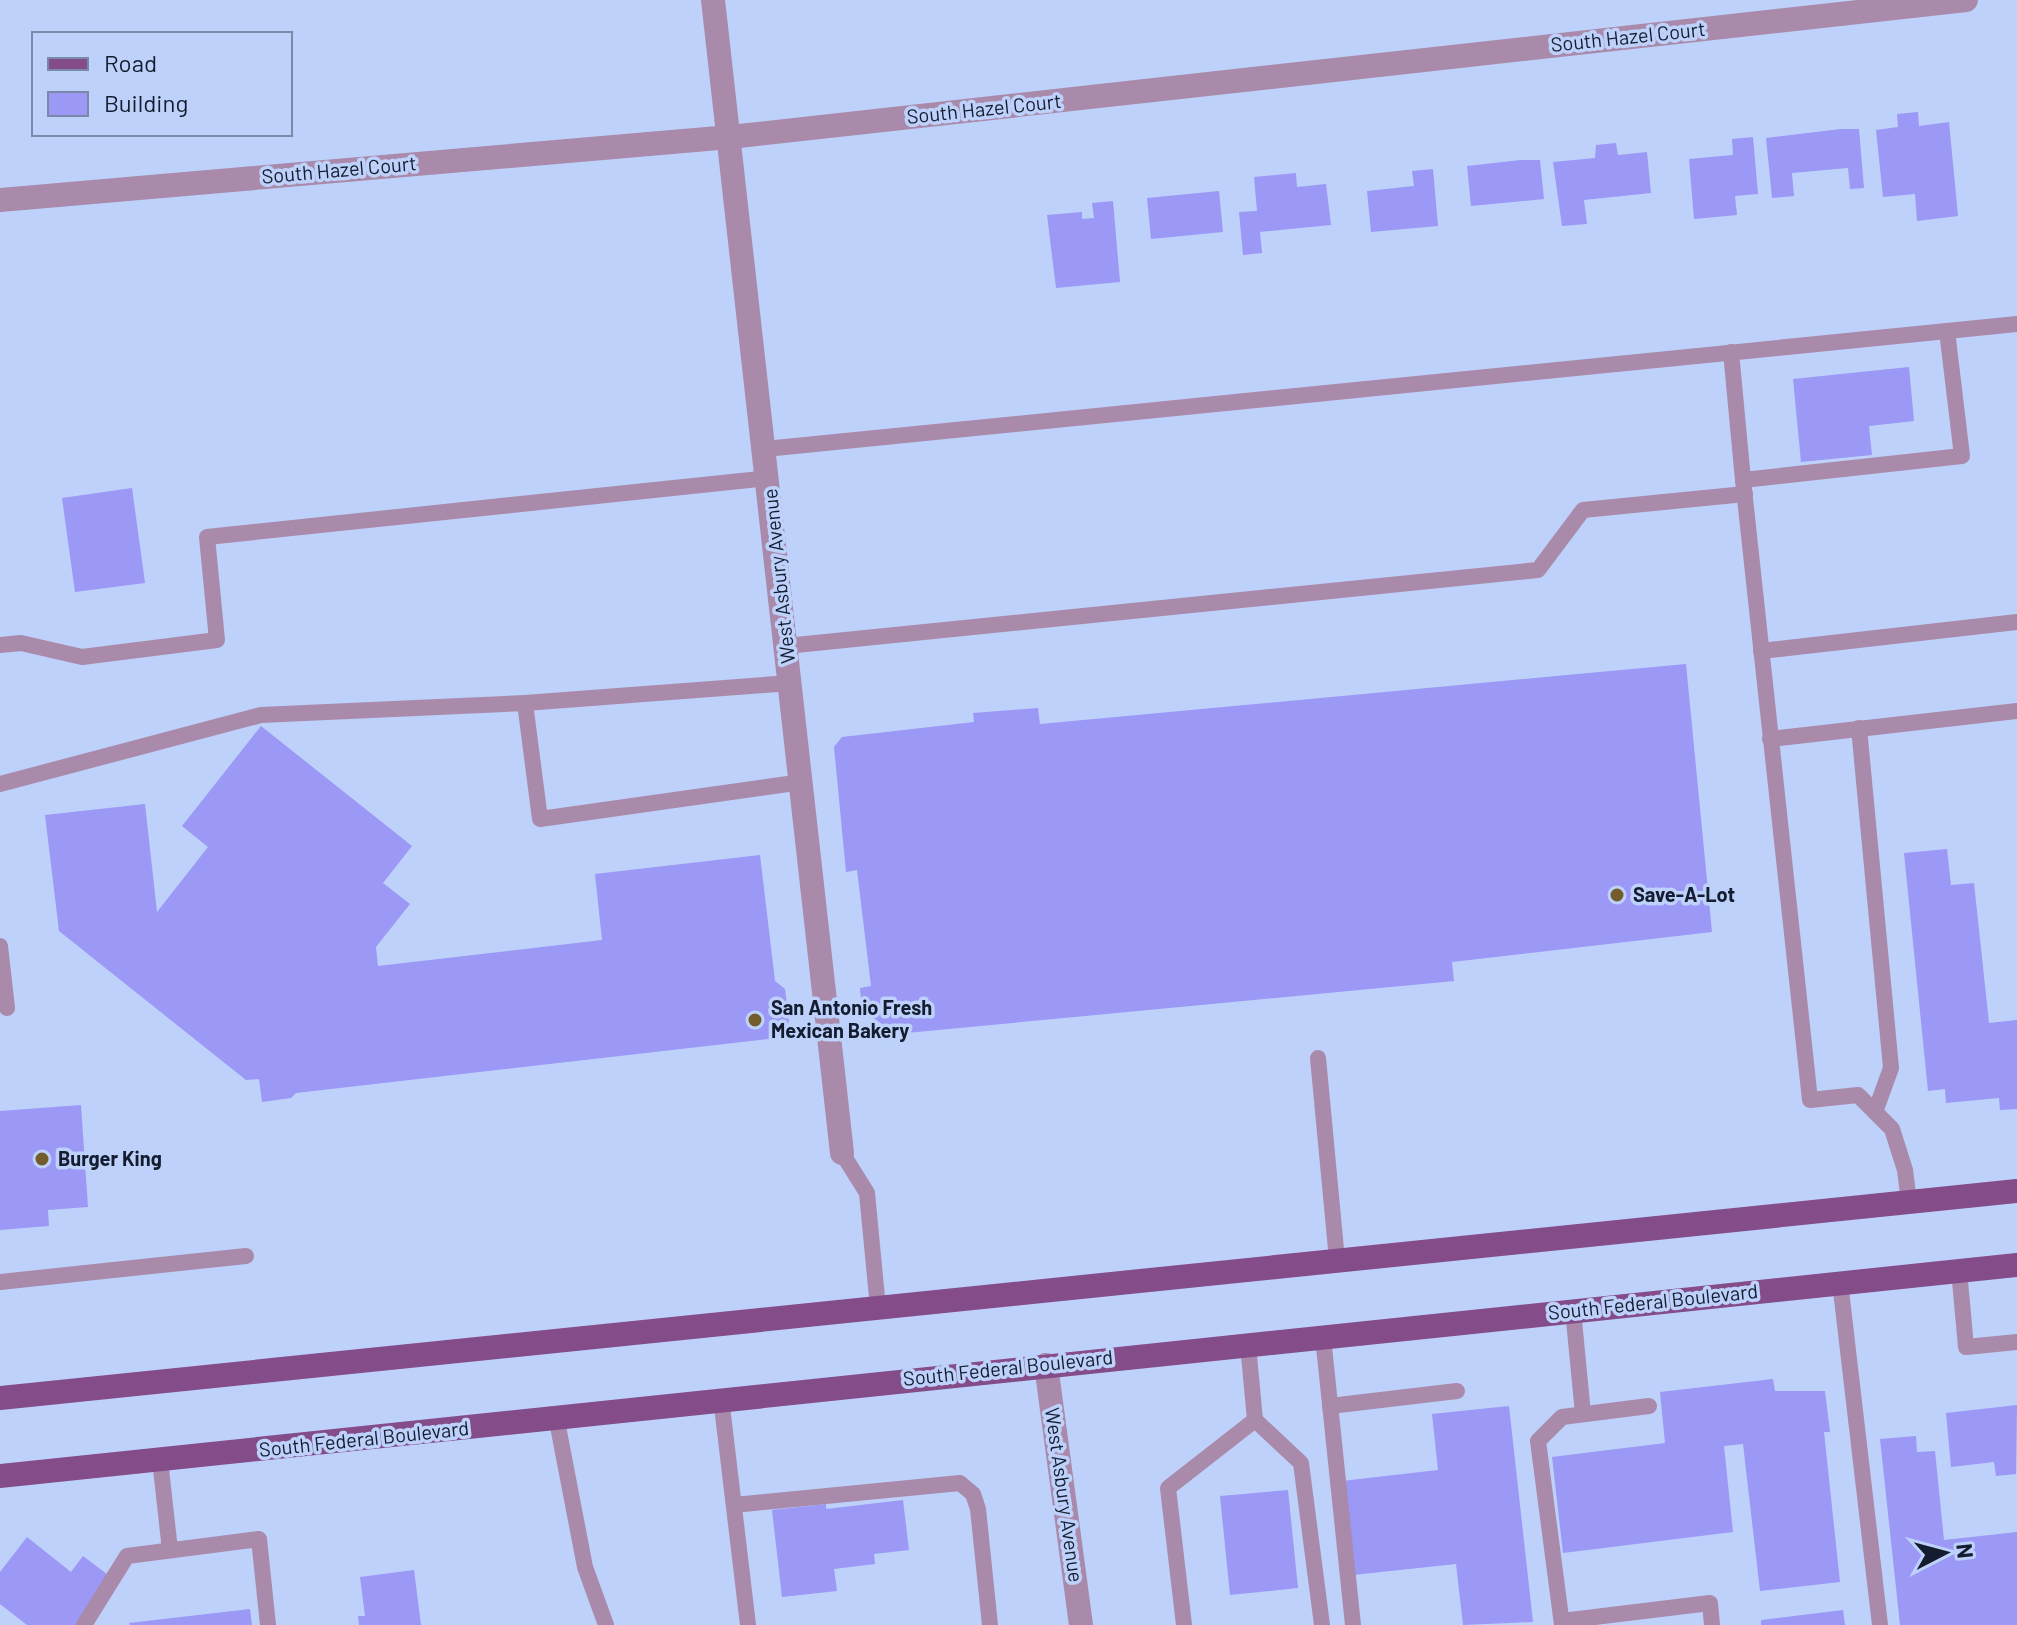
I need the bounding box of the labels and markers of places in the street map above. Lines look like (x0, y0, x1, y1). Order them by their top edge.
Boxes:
place label: Save-A-Lot (1633, 882, 1735, 906)
marker: Save-A-Lot (1608, 886, 1626, 904)
place label: San Antonio Fresh Mexican Bakery (771, 995, 932, 1042)
marker: San Antonio Fresh Mexican Bakery (746, 1011, 764, 1029)
place label: Burger King (58, 1146, 162, 1170)
marker: Burger King (33, 1150, 51, 1168)

